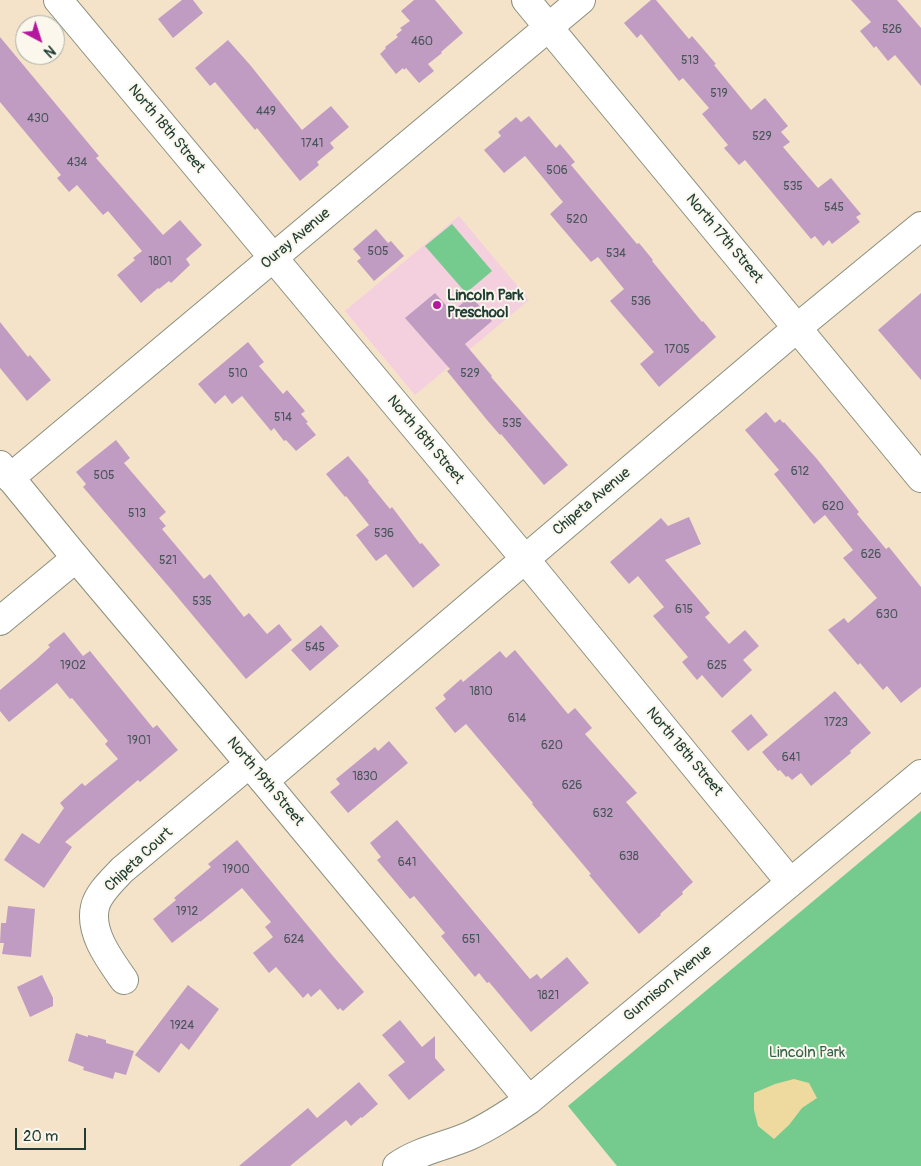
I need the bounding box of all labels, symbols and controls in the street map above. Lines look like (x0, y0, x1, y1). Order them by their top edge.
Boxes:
north arrow (15, 15, 65, 65)
house number: 526 (882, 23, 902, 37)
house number: 460 (411, 35, 433, 49)
text: N (40, 42, 58, 61)
house number: 513 (681, 54, 699, 68)
street label: North 18th Street (124, 81, 208, 177)
house number: 519 (710, 87, 728, 101)
house number: 449 (256, 105, 276, 119)
house number: 430 (27, 112, 49, 126)
house number: 529 (752, 130, 772, 144)
house number: 1741 (301, 137, 323, 151)
house number: 434 (67, 156, 87, 170)
house number: 506 (546, 164, 568, 178)
house number: 535 (783, 180, 803, 194)
street label: North 17th Street (682, 191, 766, 287)
house number: 545 (824, 201, 844, 215)
street label: Ouray Avenue (258, 205, 334, 273)
house number: 520 (566, 213, 588, 227)
house number: 505 (367, 245, 389, 259)
house number: 534 (606, 247, 626, 261)
house number: 1801 (148, 255, 172, 269)
place label: Lincoln Park Preschool (447, 287, 524, 322)
house number: 536 (631, 295, 651, 309)
marker: Lincoln Park Preschool (431, 299, 443, 311)
house number: 1705 (664, 343, 690, 357)
house number: 510 (228, 367, 248, 381)
house number: 529 (460, 367, 480, 381)
street label: North 18th Street (383, 392, 467, 488)
house number: 514 (274, 411, 292, 425)
house number: 535 (502, 417, 522, 431)
street label: Chipeta Avenue (549, 464, 635, 540)
house number: 612 (791, 465, 809, 479)
house number: 505 (93, 469, 115, 483)
house number: 620 (822, 500, 844, 514)
house number: 513 (128, 507, 146, 521)
house number: 536 (374, 527, 394, 541)
house number: 626 (861, 548, 881, 562)
house number: 521 (159, 554, 177, 568)
house number: 535 (192, 595, 212, 609)
house number: 615 (675, 603, 693, 617)
house number: 630 (876, 608, 898, 622)
house number: 545 (305, 641, 325, 655)
house number: 1902 (60, 659, 86, 673)
house number: 625 (707, 659, 727, 673)
house number: 1810 (469, 685, 493, 699)
street label: North 18th Street (642, 704, 726, 800)
house number: 614 (508, 712, 526, 726)
house number: 1723 (824, 716, 848, 730)
house number: 1901 (127, 734, 151, 748)
street label: North 19th Street (223, 734, 307, 830)
house number: 620 (541, 739, 563, 753)
house number: 641 (782, 751, 800, 765)
house number: 1830 (352, 770, 378, 784)
house number: 626 (562, 779, 582, 793)
house number: 632 (593, 807, 613, 821)
street label: Chipeta Court (101, 824, 177, 896)
house number: 638 (619, 850, 639, 864)
house number: 641 (398, 856, 416, 870)
house number: 1900 (222, 863, 250, 877)
house number: 1912 (176, 905, 198, 919)
house number: 624 (284, 933, 304, 947)
house number: 651 (462, 933, 480, 947)
street label: Gunnison Avenue (620, 942, 716, 1026)
house number: 1821 (537, 989, 559, 1003)
house number: 1924 (170, 1019, 194, 1033)
park label: Lincoln Park (769, 1044, 845, 1062)
scale bar (18, 1118, 89, 1150)
text: 20 m (23, 1127, 58, 1146)

